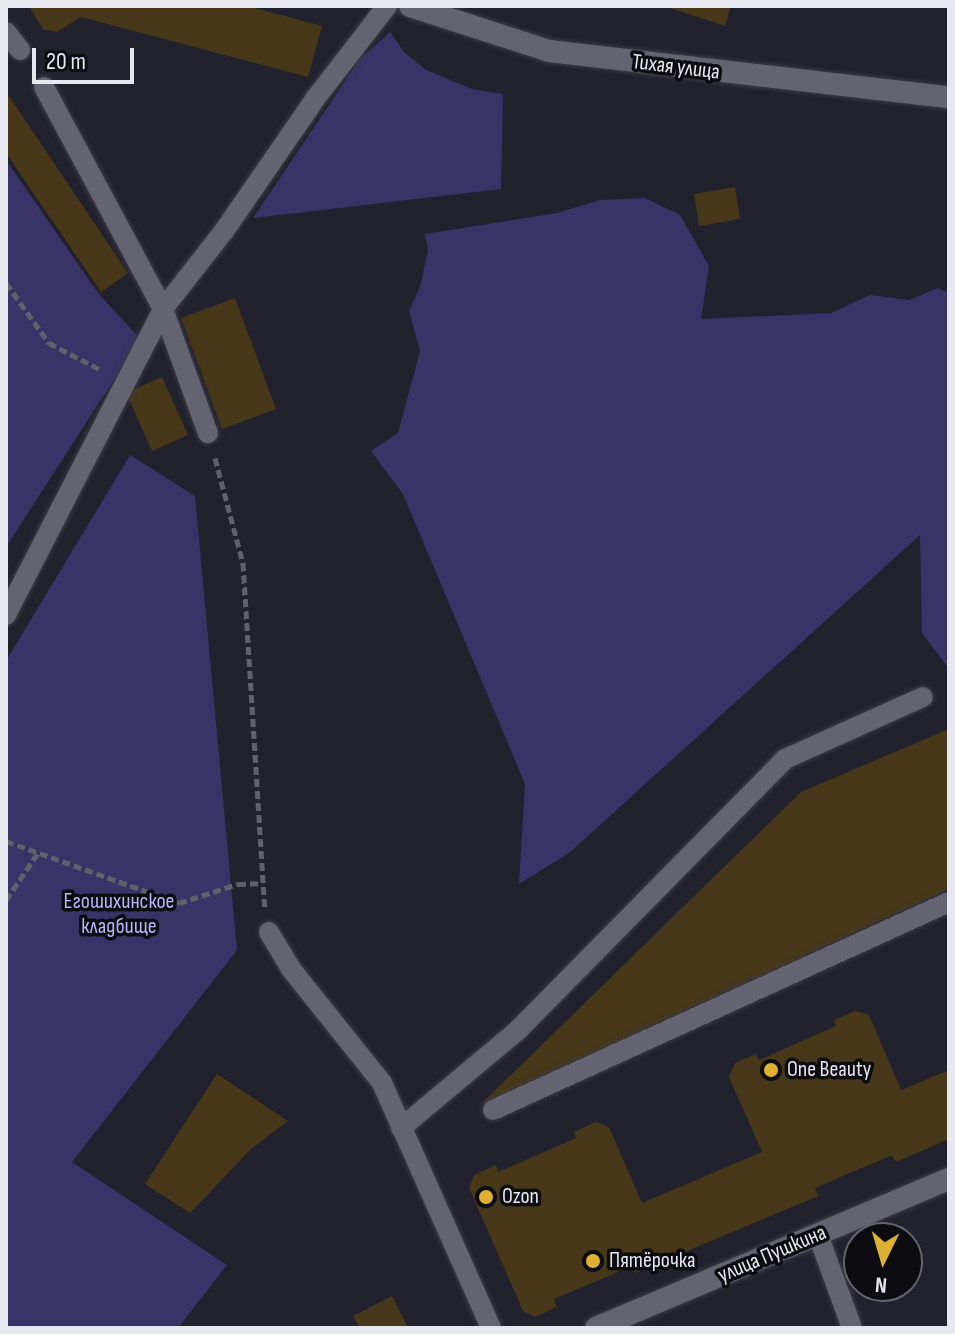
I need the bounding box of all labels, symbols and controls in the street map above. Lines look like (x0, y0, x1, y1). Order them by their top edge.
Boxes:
scale bar (36, 32, 138, 82)
text: 20 m (46, 47, 86, 76)
street label: Тихая улица (631, 49, 721, 85)
park label: Егошихинское кладбище (64, 888, 174, 940)
place label: One Beauty (787, 1057, 871, 1083)
marker: One Beauty (762, 1061, 780, 1079)
place label: Ozon (502, 1184, 539, 1210)
marker: Ozon (477, 1188, 495, 1206)
street label: улица Пушкина (714, 1219, 830, 1289)
north arrow (843, 1222, 923, 1302)
place label: Пятёрочка (609, 1248, 696, 1274)
marker: Пятёрочка (584, 1252, 602, 1270)
text: N (874, 1270, 888, 1298)

